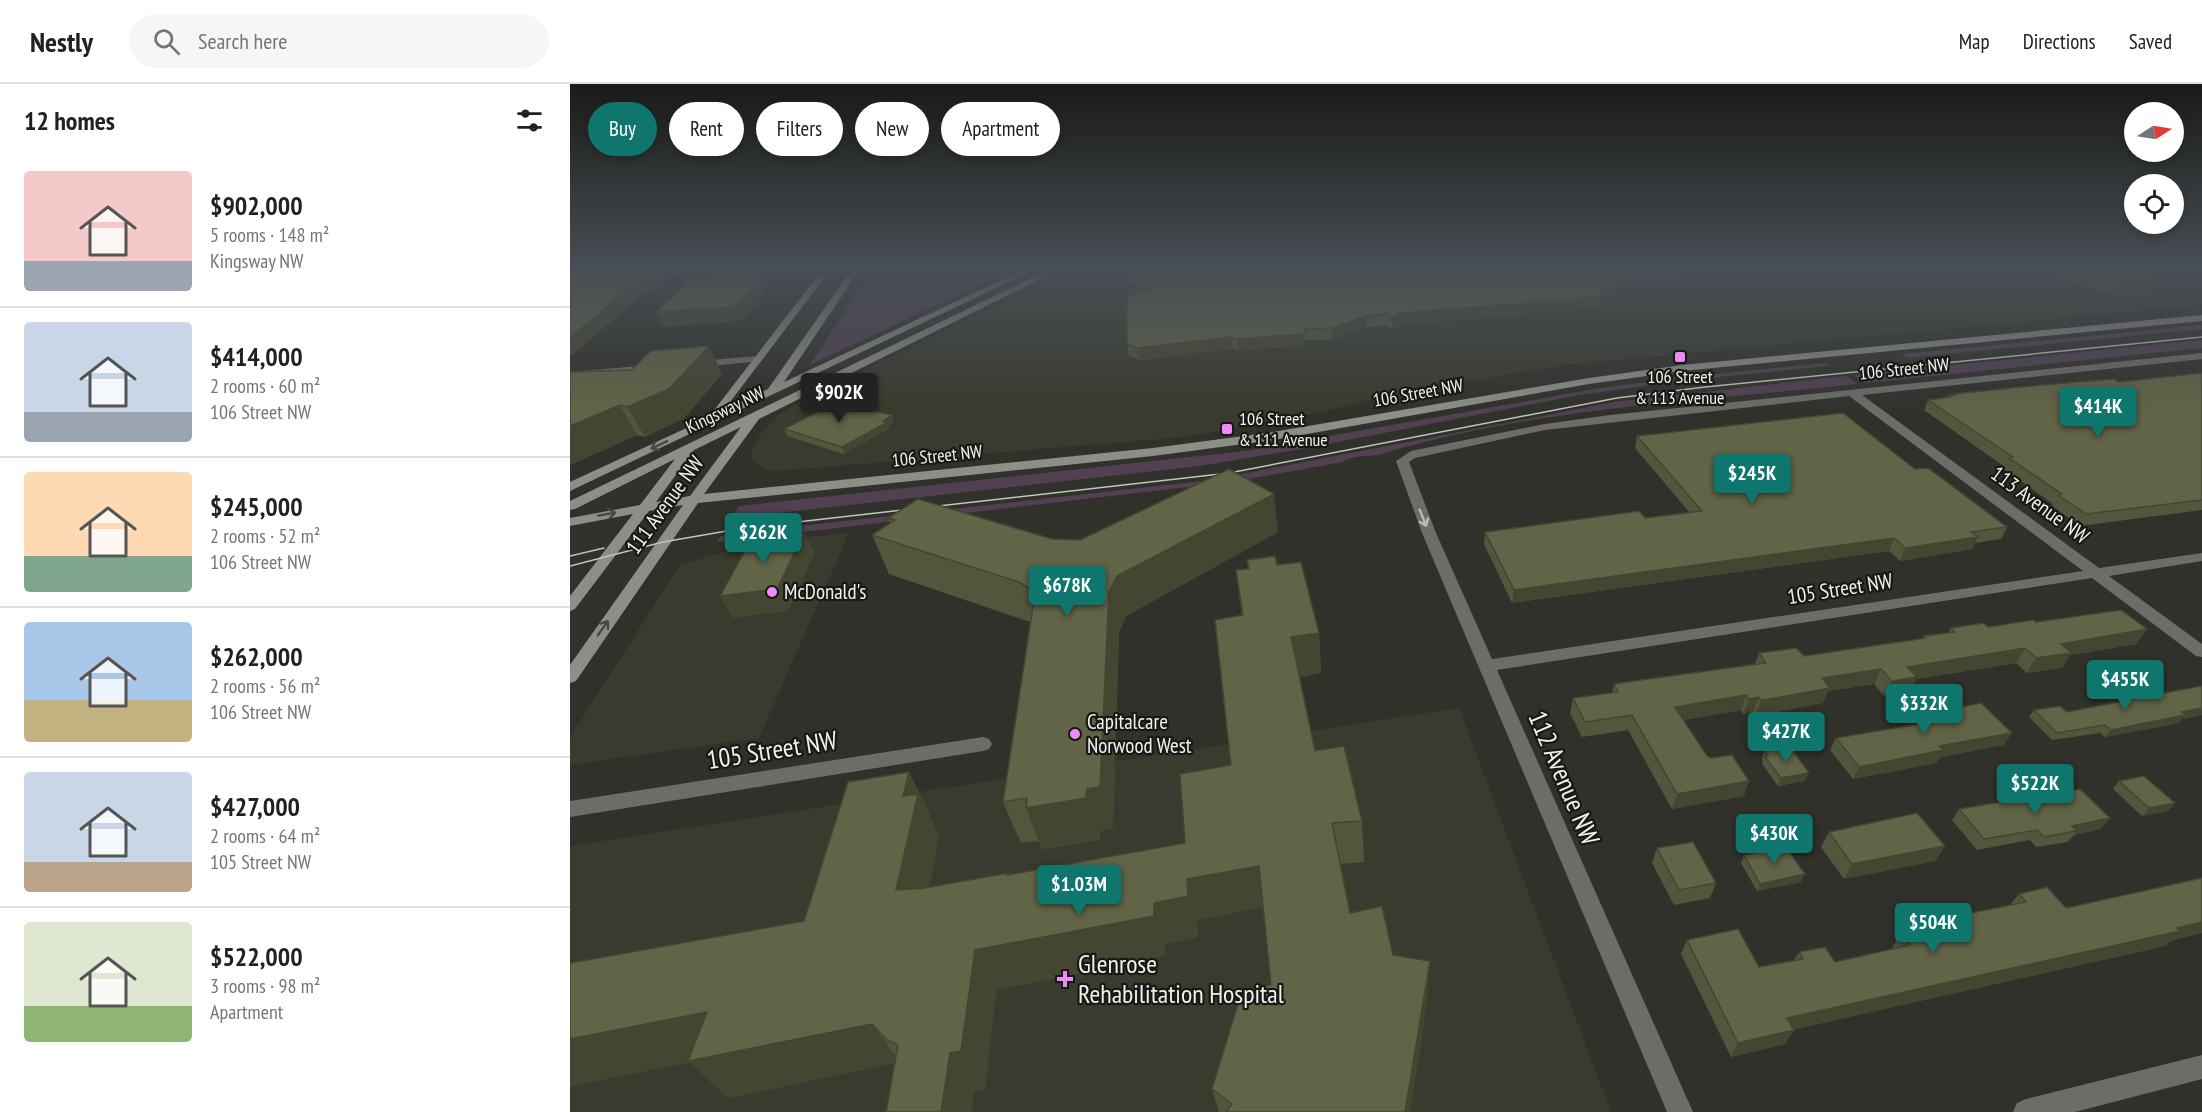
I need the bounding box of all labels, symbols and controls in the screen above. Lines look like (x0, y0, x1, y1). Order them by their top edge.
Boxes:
search box (129, 14, 549, 68)
text: Nestly (30, 23, 93, 60)
icon: search (150, 25, 183, 58)
text: Search here (198, 27, 287, 55)
text: Map (1959, 28, 1990, 55)
text: Directions (2023, 28, 2096, 55)
text: Saved (2129, 28, 2172, 55)
chip: Buy (588, 102, 657, 156)
chip: Rent (669, 102, 744, 156)
chip: Filters (756, 102, 843, 156)
chip: New (855, 102, 929, 156)
chip: Apartment (941, 102, 1060, 156)
north arrow (2124, 102, 2184, 162)
map controls (2124, 102, 2184, 234)
text: 12 homes (24, 104, 115, 137)
icon: filters (513, 104, 546, 137)
button: locate (2124, 174, 2184, 234)
text: $902,000 (210, 189, 303, 222)
icon: home (72, 195, 144, 267)
text: 5 rooms · 148 m² (210, 222, 329, 248)
text: Kingsway NW (210, 248, 304, 274)
text: $414,000 (210, 340, 303, 373)
icon: home (72, 346, 144, 418)
marker: 106 Street & 113 Avenue (1673, 350, 1687, 364)
street label: 106 Street NW (1858, 352, 1950, 385)
place label: 106 Street & 113 Avenue (1636, 365, 1724, 409)
text: 2 rooms · 60 m² (210, 373, 320, 399)
pin: $902K (797, 373, 881, 424)
street label: 106 Street NW (1371, 373, 1465, 412)
text: $902K (815, 379, 863, 405)
street label: Kingsway NW (682, 381, 768, 438)
pin: $414K (2056, 387, 2140, 438)
text: $414K (2074, 393, 2122, 419)
text: 106 Street NW (210, 399, 311, 425)
place label: 106 Street & 111 Avenue (1239, 407, 1328, 451)
marker: 106 Street & 111 Avenue (1220, 422, 1234, 436)
street label: 106 Street NW (891, 439, 983, 472)
one-way arrow (650, 440, 668, 451)
street label: 111 Avenue NW (620, 450, 709, 559)
pin: $245K (1710, 454, 1794, 505)
text: $245K (1728, 460, 1776, 486)
street label: 113 Avenue NW (1986, 460, 2095, 549)
text: $245,000 (210, 490, 303, 523)
icon: home (72, 496, 144, 568)
one-way arrow (1418, 508, 1429, 527)
one-way arrow (596, 509, 616, 520)
pin: $262K (721, 513, 805, 564)
text: $262K (739, 519, 787, 545)
text: 2 rooms · 52 m² (210, 523, 320, 549)
text: 106 Street NW (210, 549, 311, 575)
pin: $678K (1025, 566, 1109, 617)
street label: 105 Street NW (1785, 567, 1894, 610)
text: $678K (1043, 572, 1091, 598)
place label: McDonald's (784, 578, 866, 605)
marker: McDonald's (765, 585, 779, 599)
one-way arrow (597, 621, 609, 637)
text: $262,000 (210, 640, 303, 673)
icon: home (72, 646, 144, 718)
pin: $455K (2083, 660, 2167, 711)
text: $455K (2101, 666, 2149, 692)
text: 2 rooms · 56 m² (210, 673, 320, 699)
pin: $332K (1882, 684, 1966, 735)
text: $332K (1900, 690, 1948, 716)
text: 106 Street NW (210, 699, 311, 725)
street label: 112 Avenue NW (1521, 706, 1608, 850)
place label: Capitalcare Norwood West (1087, 708, 1192, 759)
pin: $427K (1744, 712, 1828, 763)
text: $427K (1762, 718, 1810, 744)
street label: 105 Street NW (704, 723, 840, 776)
marker: Capitalcare Norwood West (1068, 727, 1082, 741)
pin: $522K (1993, 764, 2077, 815)
text: $522K (2011, 770, 2059, 796)
text: $427,000 (210, 790, 300, 823)
icon: home (72, 796, 144, 868)
pin: $430K (1732, 814, 1816, 865)
text: $430K (1750, 820, 1798, 846)
text: 2 rooms · 64 m² (210, 823, 320, 849)
text: 105 Street NW (210, 849, 311, 875)
pin: $1.03M (1030, 865, 1128, 916)
text: $1.03M (1051, 871, 1107, 897)
pin: $504K (1891, 903, 1975, 954)
text: $504K (1909, 909, 1957, 935)
text: $522,000 (210, 940, 303, 973)
icon: home (72, 946, 144, 1018)
place label: Glenrose Rehabilitation Hospital (1078, 947, 1284, 1010)
marker: Glenrose Rehabilitation Hospital (1056, 970, 1074, 988)
text: 3 rooms · 98 m² (210, 973, 320, 999)
text: Apartment (210, 999, 283, 1025)

